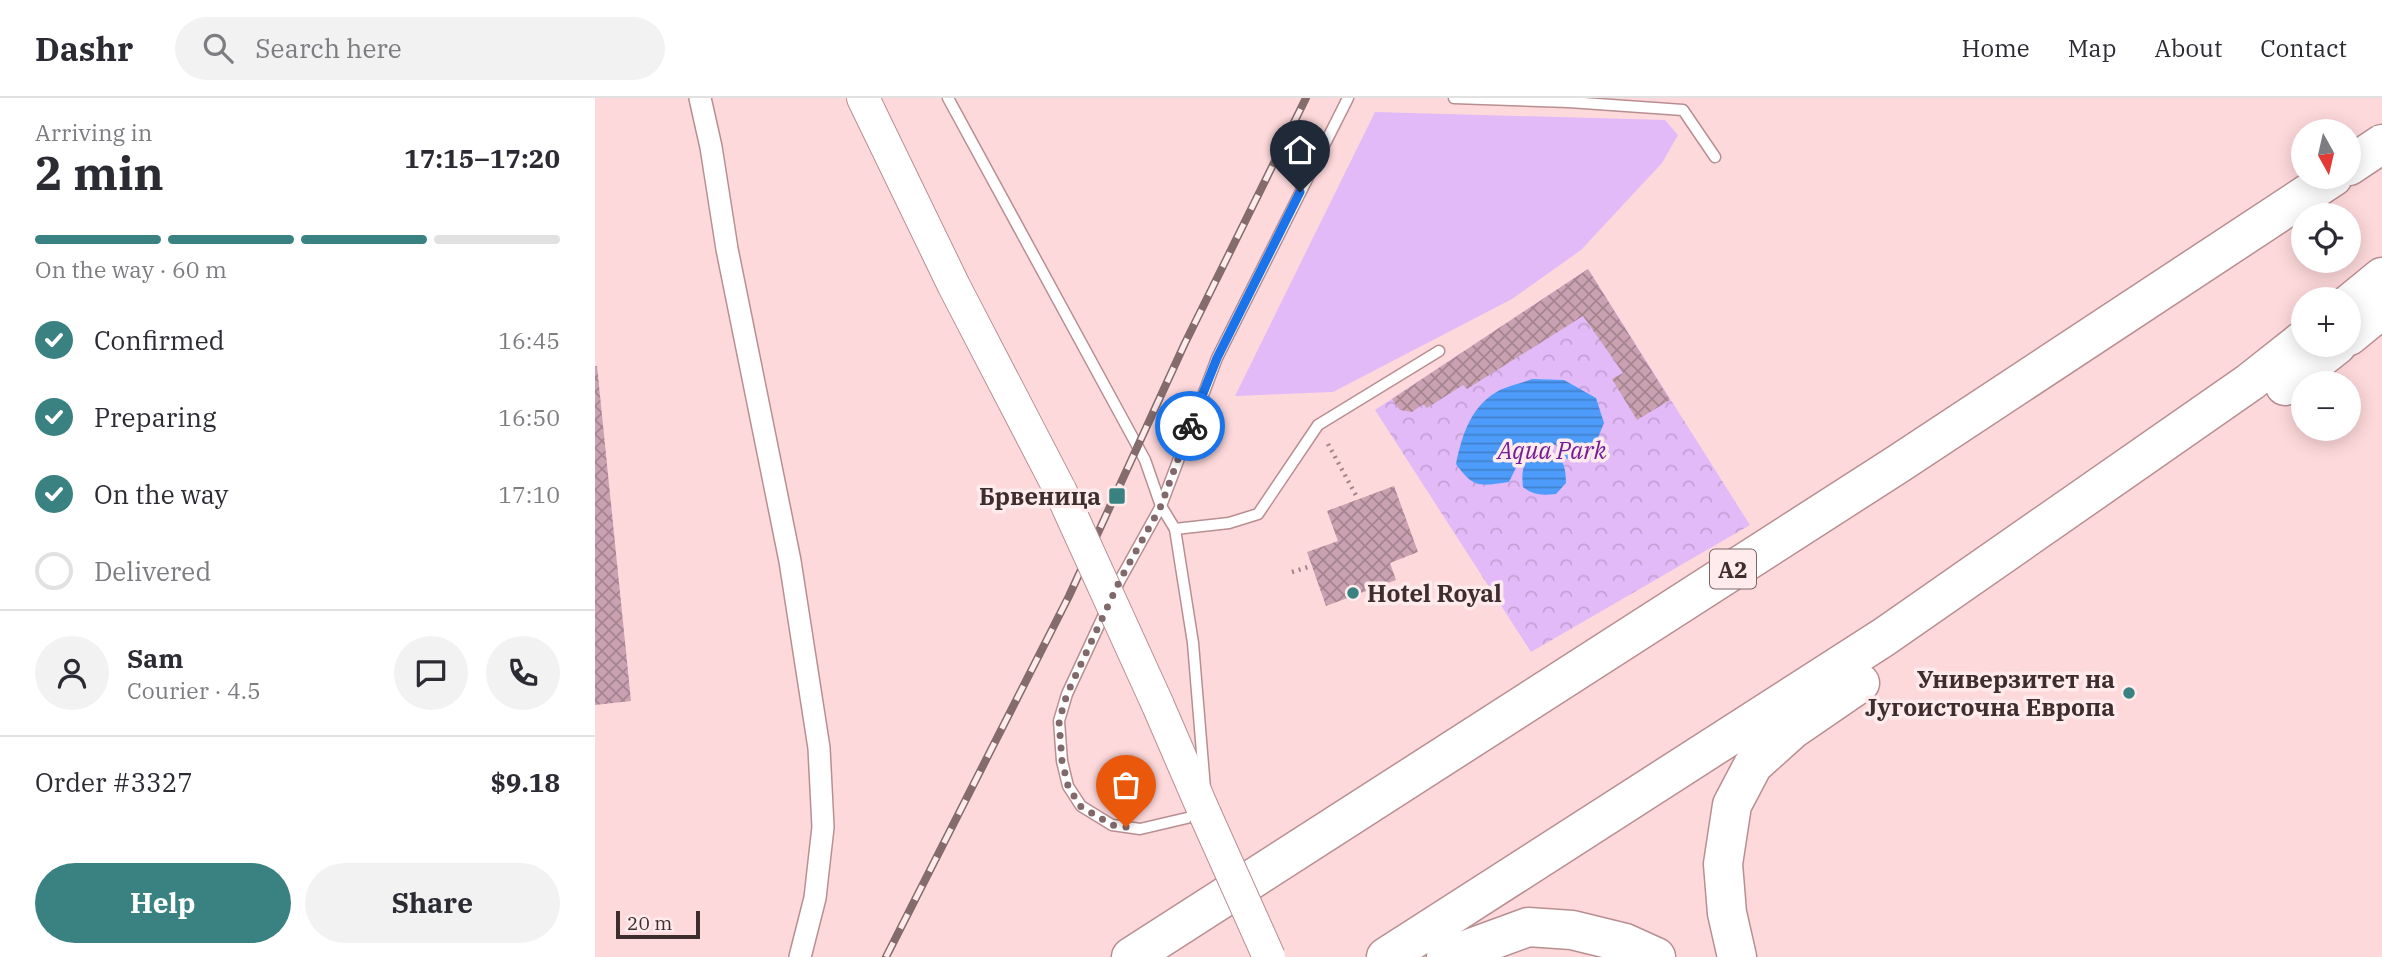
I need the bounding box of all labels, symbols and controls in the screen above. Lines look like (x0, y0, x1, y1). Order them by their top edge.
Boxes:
search box (175, 17, 665, 80)
text: Dashr (35, 27, 133, 70)
icon: search (199, 29, 237, 67)
text: Search here (255, 31, 402, 65)
text: Home (1962, 32, 2030, 64)
text: Map (2068, 32, 2116, 64)
text: About (2154, 32, 2222, 64)
text: Contact (2260, 32, 2347, 64)
text: Arriving in (35, 117, 152, 147)
north arrow (2291, 119, 2361, 189)
map controls (2291, 119, 2361, 441)
pin (1270, 120, 1330, 192)
icon: home (1281, 131, 1319, 169)
text: 17:15–17:20 (404, 141, 560, 175)
text: 2 min (35, 143, 164, 203)
button: locate (2291, 203, 2361, 273)
text: On the way · 60 m (35, 254, 227, 284)
button: + (2291, 287, 2361, 357)
icon: check (35, 321, 73, 359)
text: Confirmed (94, 323, 225, 357)
text: 16:45 (498, 325, 560, 355)
button: − (2291, 371, 2361, 441)
courier (1155, 391, 1225, 461)
icon: check (35, 398, 73, 436)
text: Preparing (94, 400, 216, 434)
text: 16:50 (498, 402, 560, 432)
icon: bike (1171, 407, 1209, 445)
park label: Aqua Park (1495, 434, 1607, 466)
icon: check (35, 475, 73, 513)
text: On the way (94, 477, 228, 511)
text: 17:10 (498, 479, 560, 509)
place label: Брвеница (979, 480, 1101, 512)
marker: Брвеница (1107, 486, 1127, 506)
road number: A2 (1710, 550, 1756, 589)
text: Delivered (94, 554, 211, 588)
place label: Hotel Royal (1367, 577, 1502, 609)
marker: Hotel Royal (1345, 585, 1361, 601)
button: person (35, 636, 109, 710)
button: chat (394, 636, 468, 710)
button: phone (486, 636, 560, 710)
text: Sam (127, 641, 183, 675)
place label: Универзитет на Југоисточна Европа (1865, 663, 2115, 723)
text: Courier · 4.5 (127, 675, 261, 705)
marker: Универзитет на Југоисточна Европа (2121, 685, 2137, 701)
pin (1096, 755, 1156, 827)
text: Order #3327 (35, 765, 193, 799)
text: $9.18 (490, 765, 560, 799)
icon: bag (1107, 766, 1145, 804)
button: Help (35, 863, 291, 943)
button: Share (305, 863, 560, 943)
scale bar (616, 908, 700, 940)
text: 20 m (627, 911, 672, 935)

